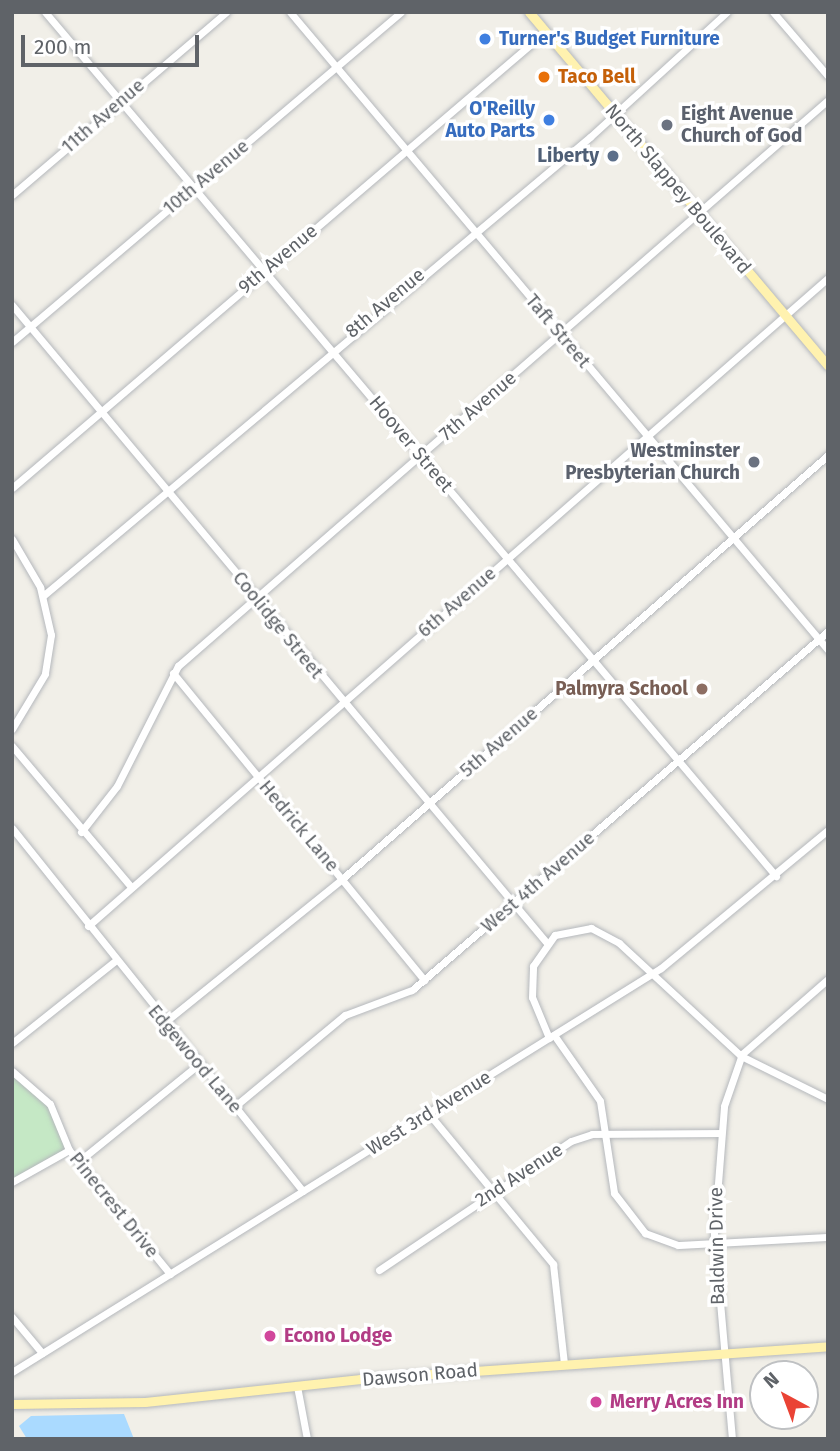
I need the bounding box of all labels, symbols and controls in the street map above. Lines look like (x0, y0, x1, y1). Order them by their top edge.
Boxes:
scale bar (24, 21, 203, 65)
place label: Turner's Budget Furniture (499, 28, 720, 50)
marker: Turner's Budget Furniture (477, 31, 493, 47)
text: 200 m (34, 34, 91, 60)
place label: Taco Bell (558, 66, 636, 88)
marker: Taco Bell (536, 69, 552, 85)
street label: 11th Avenue (57, 74, 149, 158)
place label: O'Reilly Auto Parts (445, 98, 535, 142)
street label: North Slappey Boulevard (600, 99, 756, 279)
place label: Eight Avenue Church of God (681, 103, 802, 147)
marker: O'Reilly Auto Parts (541, 112, 557, 128)
marker: Eight Avenue Church of God (659, 117, 675, 133)
street label: 10th Avenue (158, 135, 254, 219)
place label: Liberty (537, 145, 599, 167)
marker: Liberty (605, 148, 621, 164)
street label: 9th Avenue (234, 219, 322, 299)
street label: 8th Avenue (341, 263, 429, 343)
street label: Taft Street (521, 290, 595, 372)
street label: 7th Avenue (435, 366, 521, 446)
street label: Hoover Street (364, 391, 458, 497)
place label: Westminster Presbyterian Church (565, 440, 740, 484)
marker: Westminster Presbyterian Church (746, 454, 762, 470)
street label: 6th Avenue (413, 562, 501, 642)
street label: Coolidge Street (228, 567, 328, 683)
place label: Palmyra School (555, 678, 688, 700)
marker: Palmyra School (694, 681, 710, 697)
street label: 5th Avenue (455, 702, 543, 782)
street label: Hedrick Lane (254, 776, 344, 876)
street label: West 4th Avenue (477, 827, 599, 937)
street label: Edgewood Lane (143, 1000, 247, 1118)
street label: West 3rd Avenue (363, 1066, 495, 1160)
street label: 2nd Avenue (471, 1138, 567, 1212)
street label: Pinecrest Drive (64, 1148, 164, 1262)
street label: Baldwin Drive (705, 1187, 729, 1305)
place label: Econo Lodge (284, 1325, 392, 1347)
marker: Econo Lodge (262, 1328, 278, 1344)
street label: Dawson Road (361, 1359, 479, 1391)
north arrow (749, 1360, 819, 1430)
text: N (759, 1367, 784, 1393)
place label: Merry Acres Inn (610, 1391, 744, 1413)
marker: Merry Acres Inn (588, 1394, 604, 1410)

